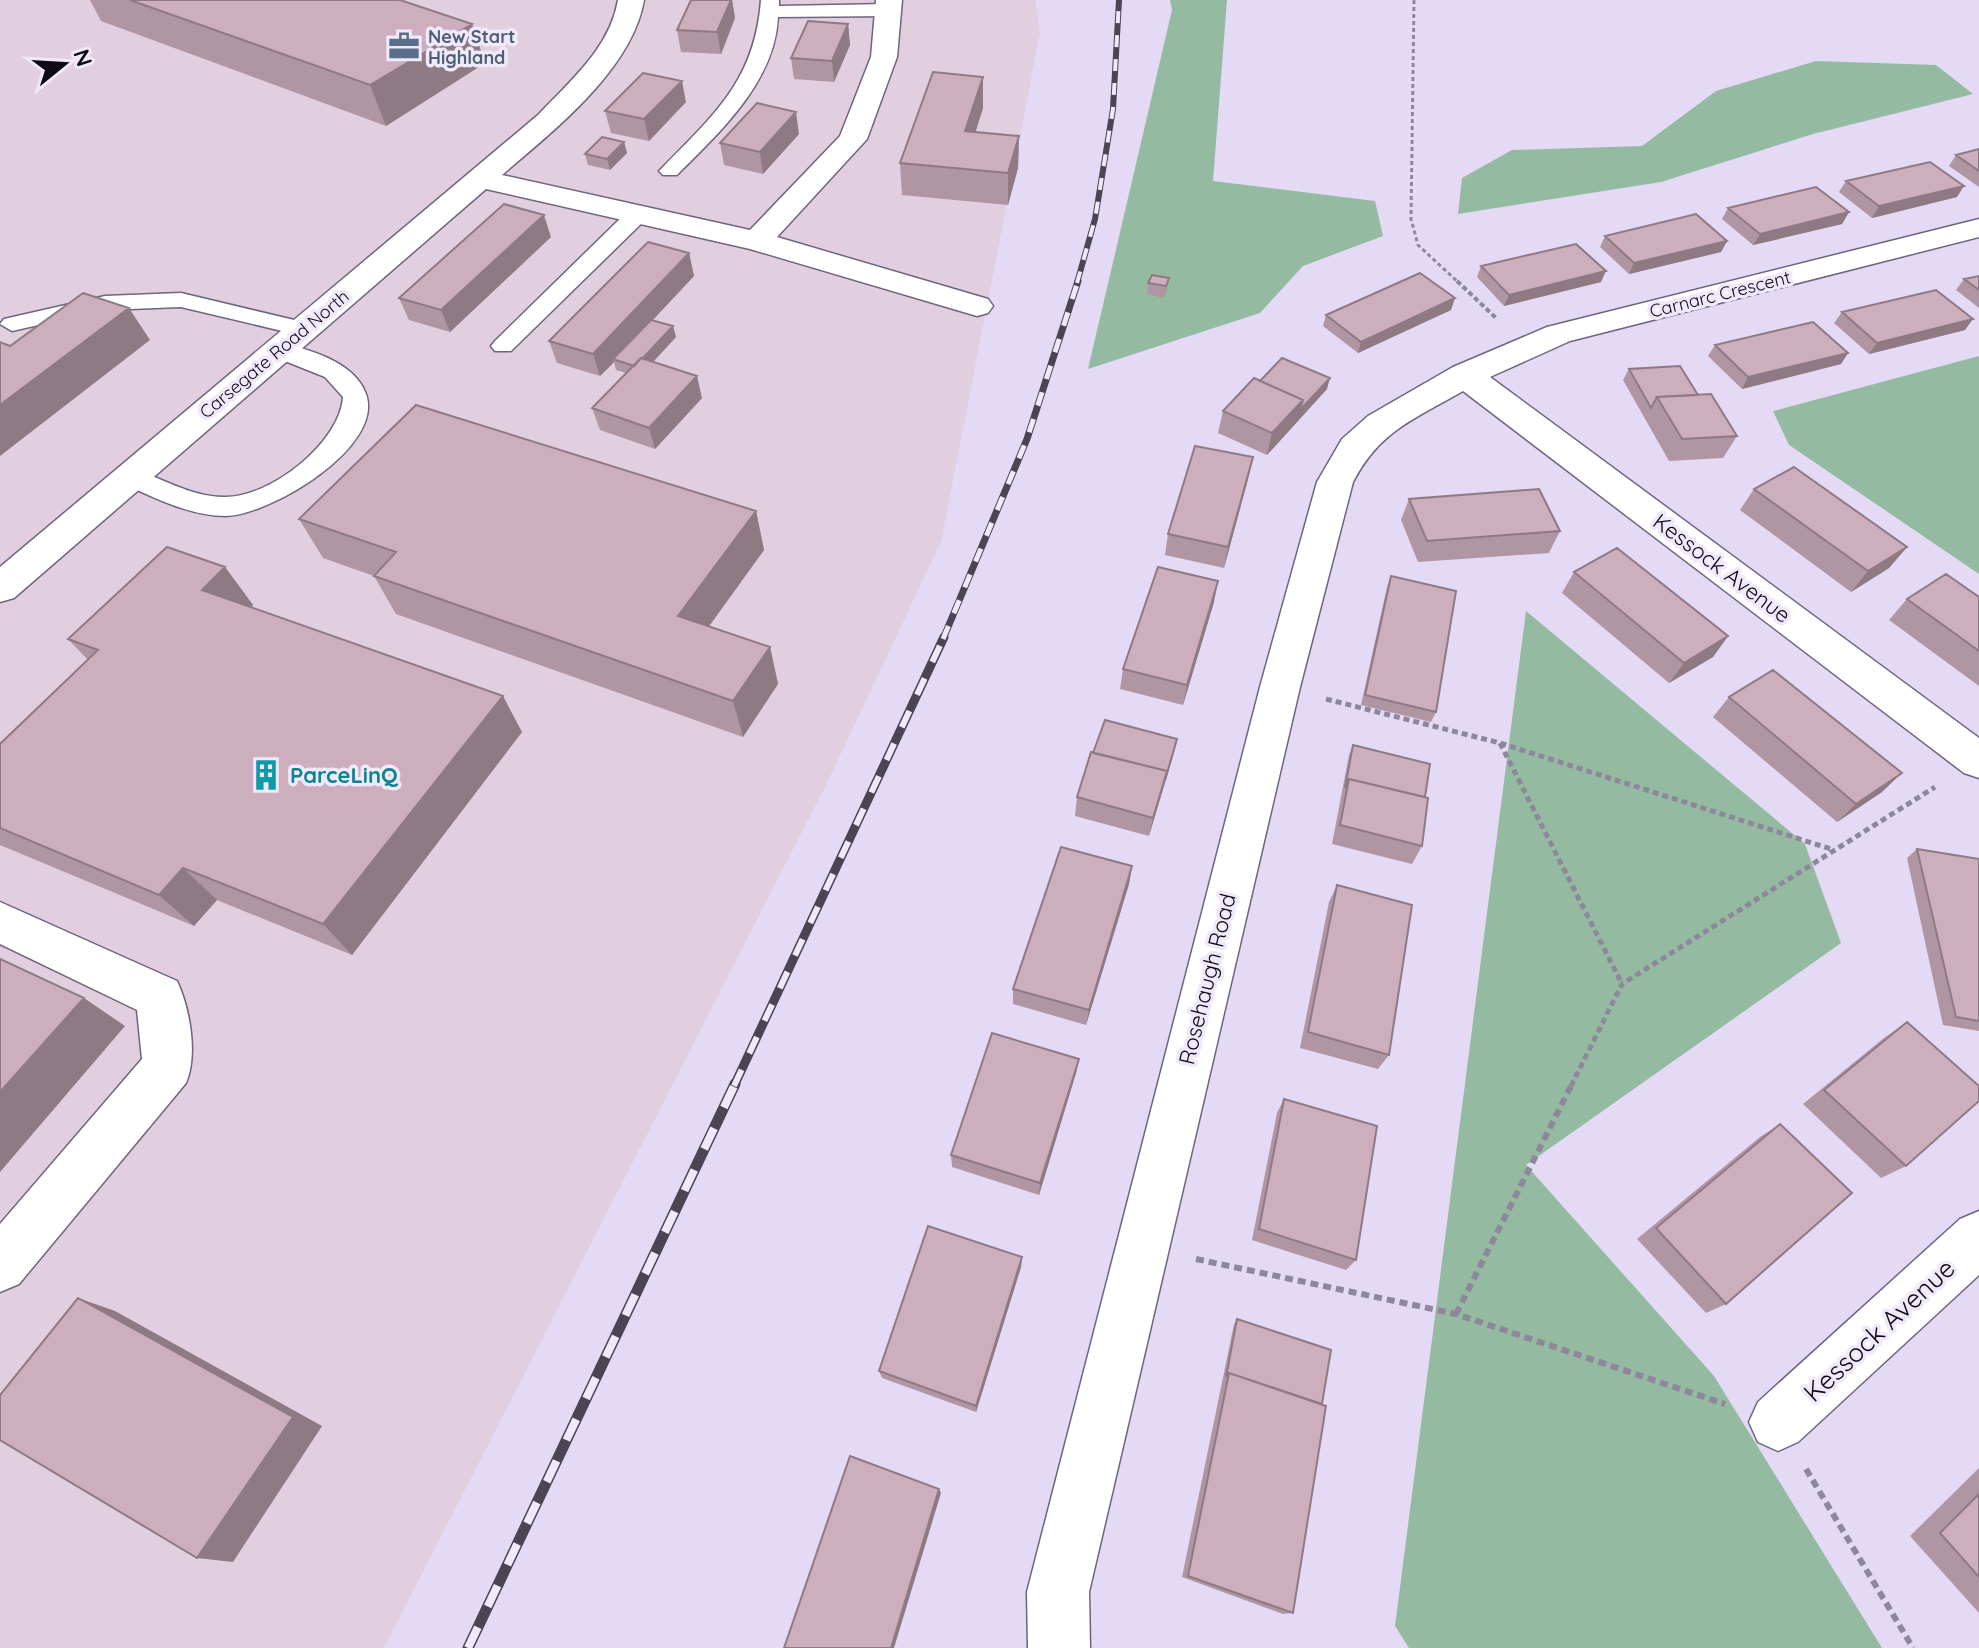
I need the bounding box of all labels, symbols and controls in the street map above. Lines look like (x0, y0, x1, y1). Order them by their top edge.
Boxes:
north arrow (24, 24, 104, 104)
place label: New Start Highland (428, 25, 515, 69)
office icon: New Start Highland (387, 29, 421, 63)
text: N (67, 46, 99, 70)
street label: Carnarc Crescent (1647, 265, 1793, 323)
street label: Carsegate Road North (195, 285, 353, 423)
street label: Kessock Avenue (1648, 507, 1796, 629)
building icon: ParceLinQ (249, 758, 283, 792)
place label: ParceLinQ (290, 761, 399, 789)
street label: Rosehaugh Road (1172, 891, 1242, 1067)
street label: Kessock Avenue (1796, 1251, 1962, 1409)

